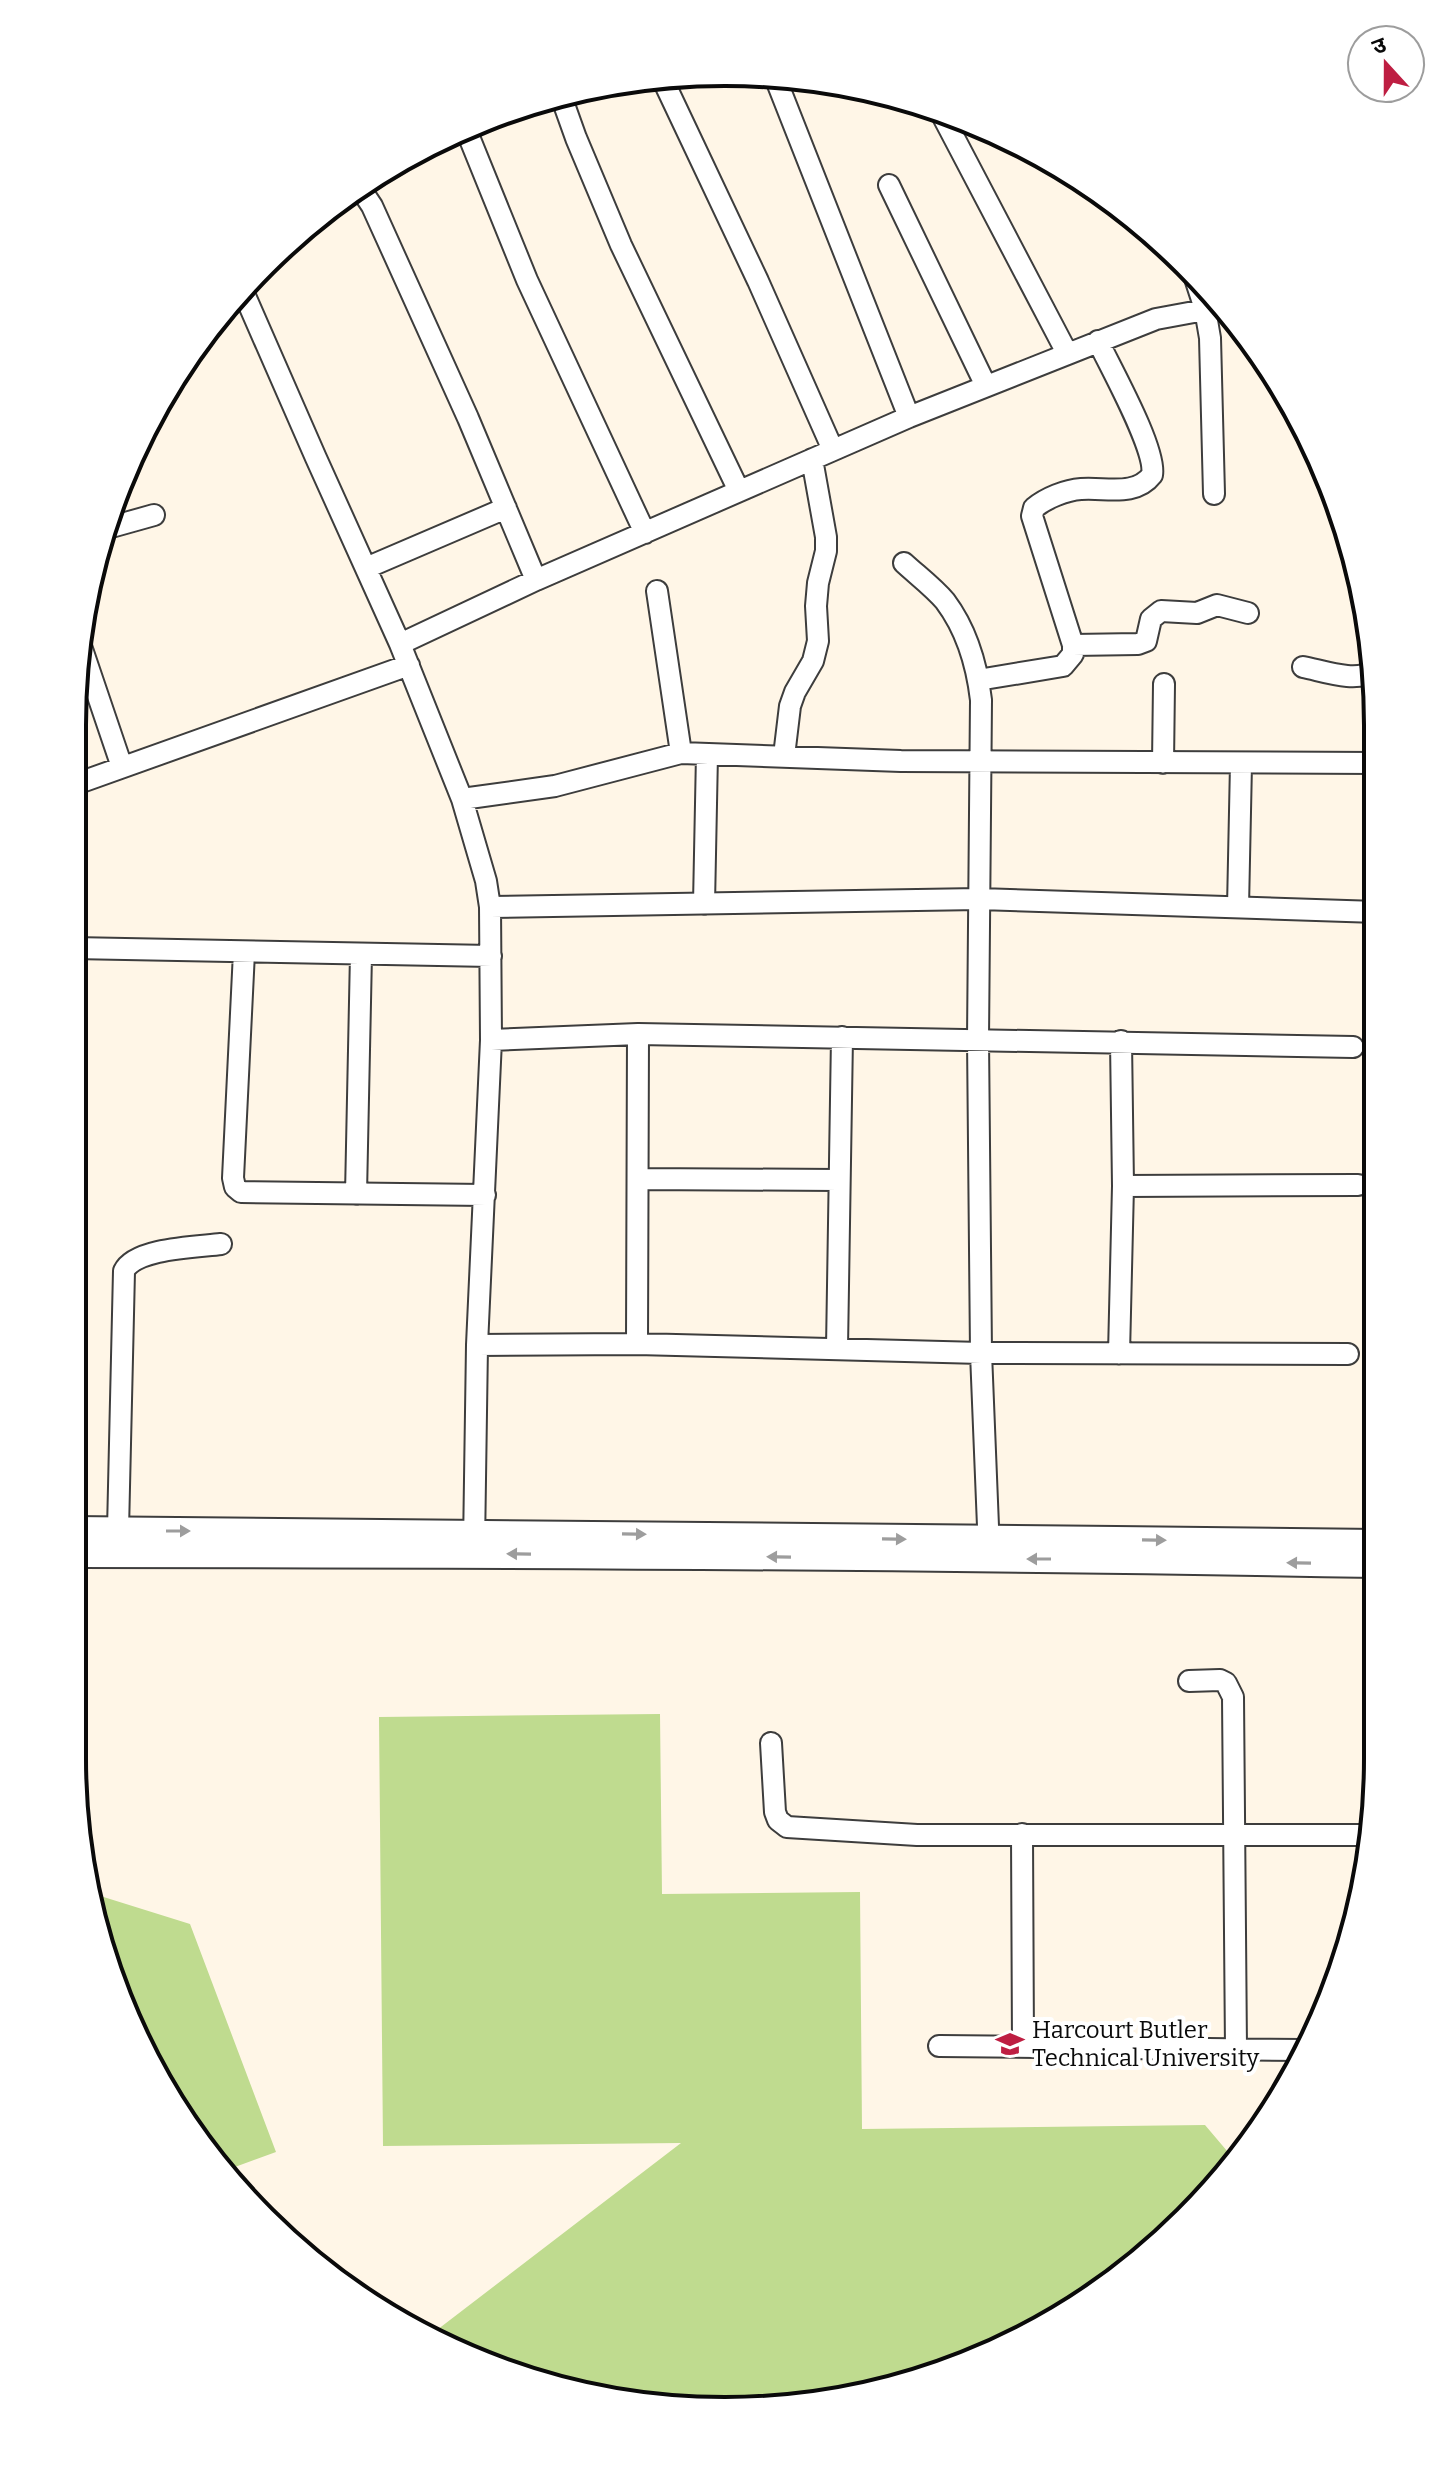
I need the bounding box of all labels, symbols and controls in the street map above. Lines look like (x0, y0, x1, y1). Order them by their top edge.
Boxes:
north arrow (1346, 24, 1426, 104)
text: उ (1368, 30, 1391, 61)
one-way arrow (166, 1524, 191, 1537)
one-way arrow (622, 1528, 647, 1541)
one-way arrow (882, 1532, 907, 1545)
one-way arrow (1142, 1534, 1167, 1546)
one-way arrow (506, 1548, 531, 1561)
one-way arrow (766, 1551, 791, 1563)
one-way arrow (1026, 1553, 1051, 1565)
one-way arrow (1286, 1557, 1311, 1569)
place label: Harcourt Butler Technical University (1032, 2016, 1259, 2072)
school or university icon: Harcourt Butler Technical University (995, 2029, 1025, 2059)

